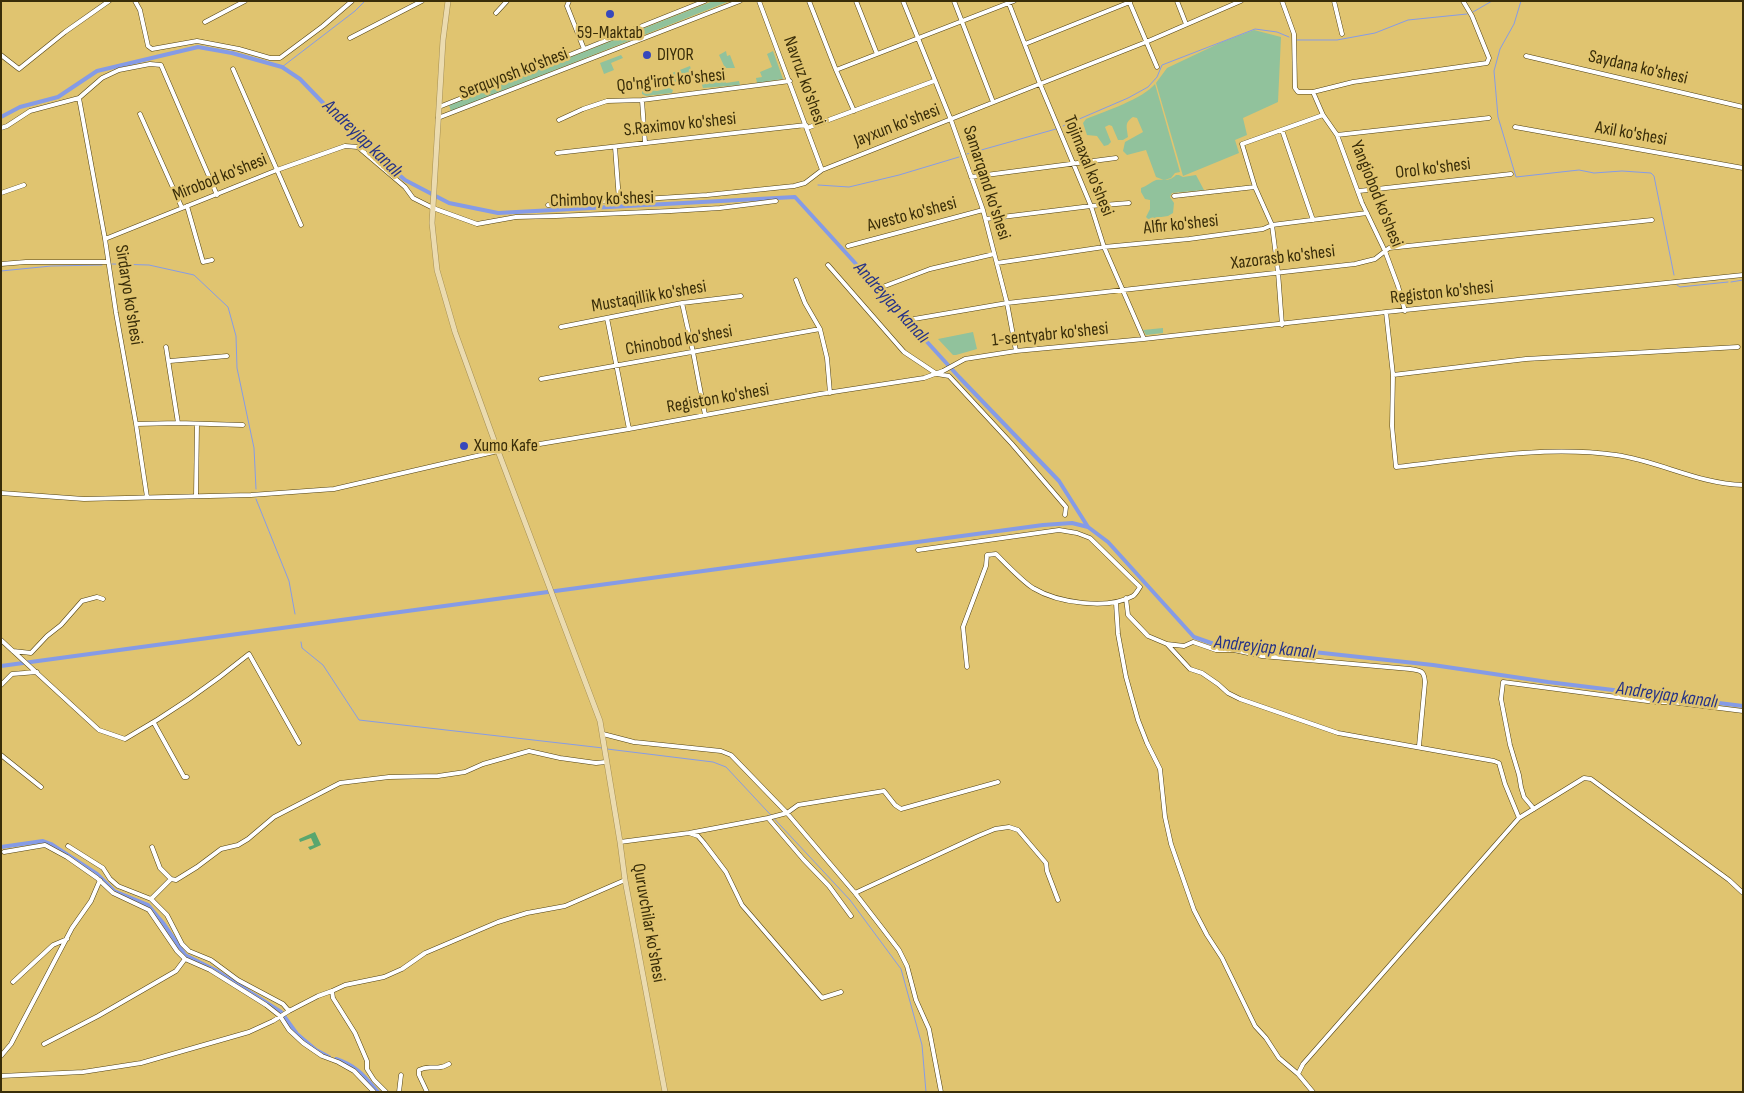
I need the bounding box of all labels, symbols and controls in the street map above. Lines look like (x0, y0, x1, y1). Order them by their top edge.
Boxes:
marker: 59-Maktab (604, 8, 616, 20)
place label: 59-Maktab (577, 22, 643, 44)
street label: Navruz ko'shesi (778, 34, 830, 128)
street label: Serquyosh ko'shesi (457, 43, 571, 105)
place label: DIYOR (657, 44, 694, 66)
street label: Saydana ko'shesi (1586, 46, 1690, 90)
marker: DIYOR (641, 49, 653, 61)
street label: Qo'ng'irot ko'shesi (616, 65, 726, 97)
water label: Andreyjap kanalı (317, 95, 407, 183)
street label: Jayxun ko'shesi (851, 100, 943, 152)
street label: S.Raximov ko'shesi (623, 108, 737, 142)
street label: Tojimaxal ko'shesi (1058, 113, 1118, 219)
street label: Axil ko'shesi (1594, 117, 1668, 151)
street label: Samarqand ko'shesi (957, 123, 1015, 243)
street label: Yangiobod ko'shesi (1345, 138, 1407, 250)
street label: Mirobod ko'shesi (170, 149, 270, 207)
street label: Orol ko'shesi (1394, 154, 1472, 184)
street label: Chimboy ko'shesi (550, 187, 654, 213)
street label: Avesto ko'shesi (865, 193, 959, 237)
street label: Alfir ko'shesi (1142, 210, 1220, 240)
street label: Xazorasb ko'shesi (1230, 241, 1336, 275)
street label: Sirdaryo ko'shesi (109, 243, 147, 347)
water label: Andreyjap kanalı (848, 257, 934, 349)
street label: Mustaqillik ko'shesi (590, 276, 708, 318)
street label: Registon ko'shesi (1389, 277, 1495, 309)
street label: 1-sentyabr ko'shesi (991, 318, 1109, 352)
street label: Chinobod ko'shesi (624, 321, 734, 361)
street label: Registon ko'shesi (665, 379, 771, 419)
place label: Xumo Kafe (474, 435, 538, 457)
marker: Xumo Kafe (458, 440, 470, 452)
water label: Andreyjap kanalı (1213, 631, 1317, 665)
water label: Andreyjap kanalı (1615, 678, 1719, 714)
street label: Quruvchilar ko'shesi (627, 862, 669, 984)

